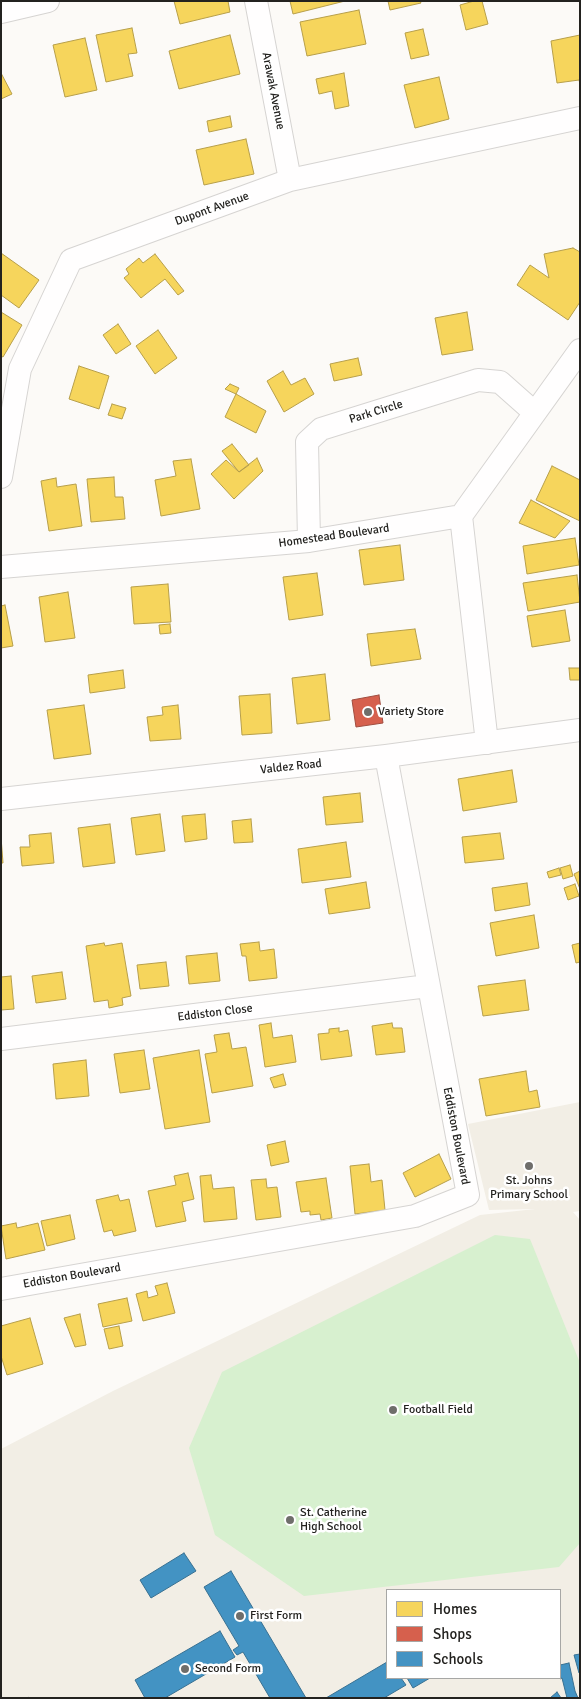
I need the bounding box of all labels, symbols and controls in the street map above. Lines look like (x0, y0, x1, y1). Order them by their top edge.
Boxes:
street label: Arawak Avenue (258, 51, 288, 131)
street label: Dupont Avenue (173, 189, 251, 229)
street label: Park Circle (347, 397, 405, 427)
street label: Homestead Boulevard (278, 521, 390, 551)
place label: Variety Store (378, 705, 444, 719)
marker: Variety Store (362, 706, 374, 718)
street label: Valdez Road (259, 757, 323, 777)
street label: Eddiston Close (177, 1001, 253, 1025)
street label: Eddiston Boulevard (439, 1086, 473, 1186)
marker: St. Johns Primary School (523, 1160, 535, 1172)
place label: St. Johns Primary School (490, 1174, 568, 1202)
street label: Eddiston Boulevard (22, 1260, 122, 1292)
place label: Football Field (403, 1403, 473, 1417)
marker: Football Field (387, 1404, 399, 1416)
place label: St. Catherine High School (300, 1506, 367, 1534)
marker: St. Catherine High School (284, 1514, 296, 1526)
legend (386, 1589, 561, 1679)
text: Homes (433, 1600, 477, 1618)
place label: First Form (250, 1609, 302, 1623)
marker: First Form (234, 1610, 246, 1622)
text: Shops (433, 1625, 472, 1643)
text: Schools (433, 1650, 483, 1668)
place label: Second Form (195, 1662, 261, 1676)
marker: Second Form (179, 1663, 191, 1675)

